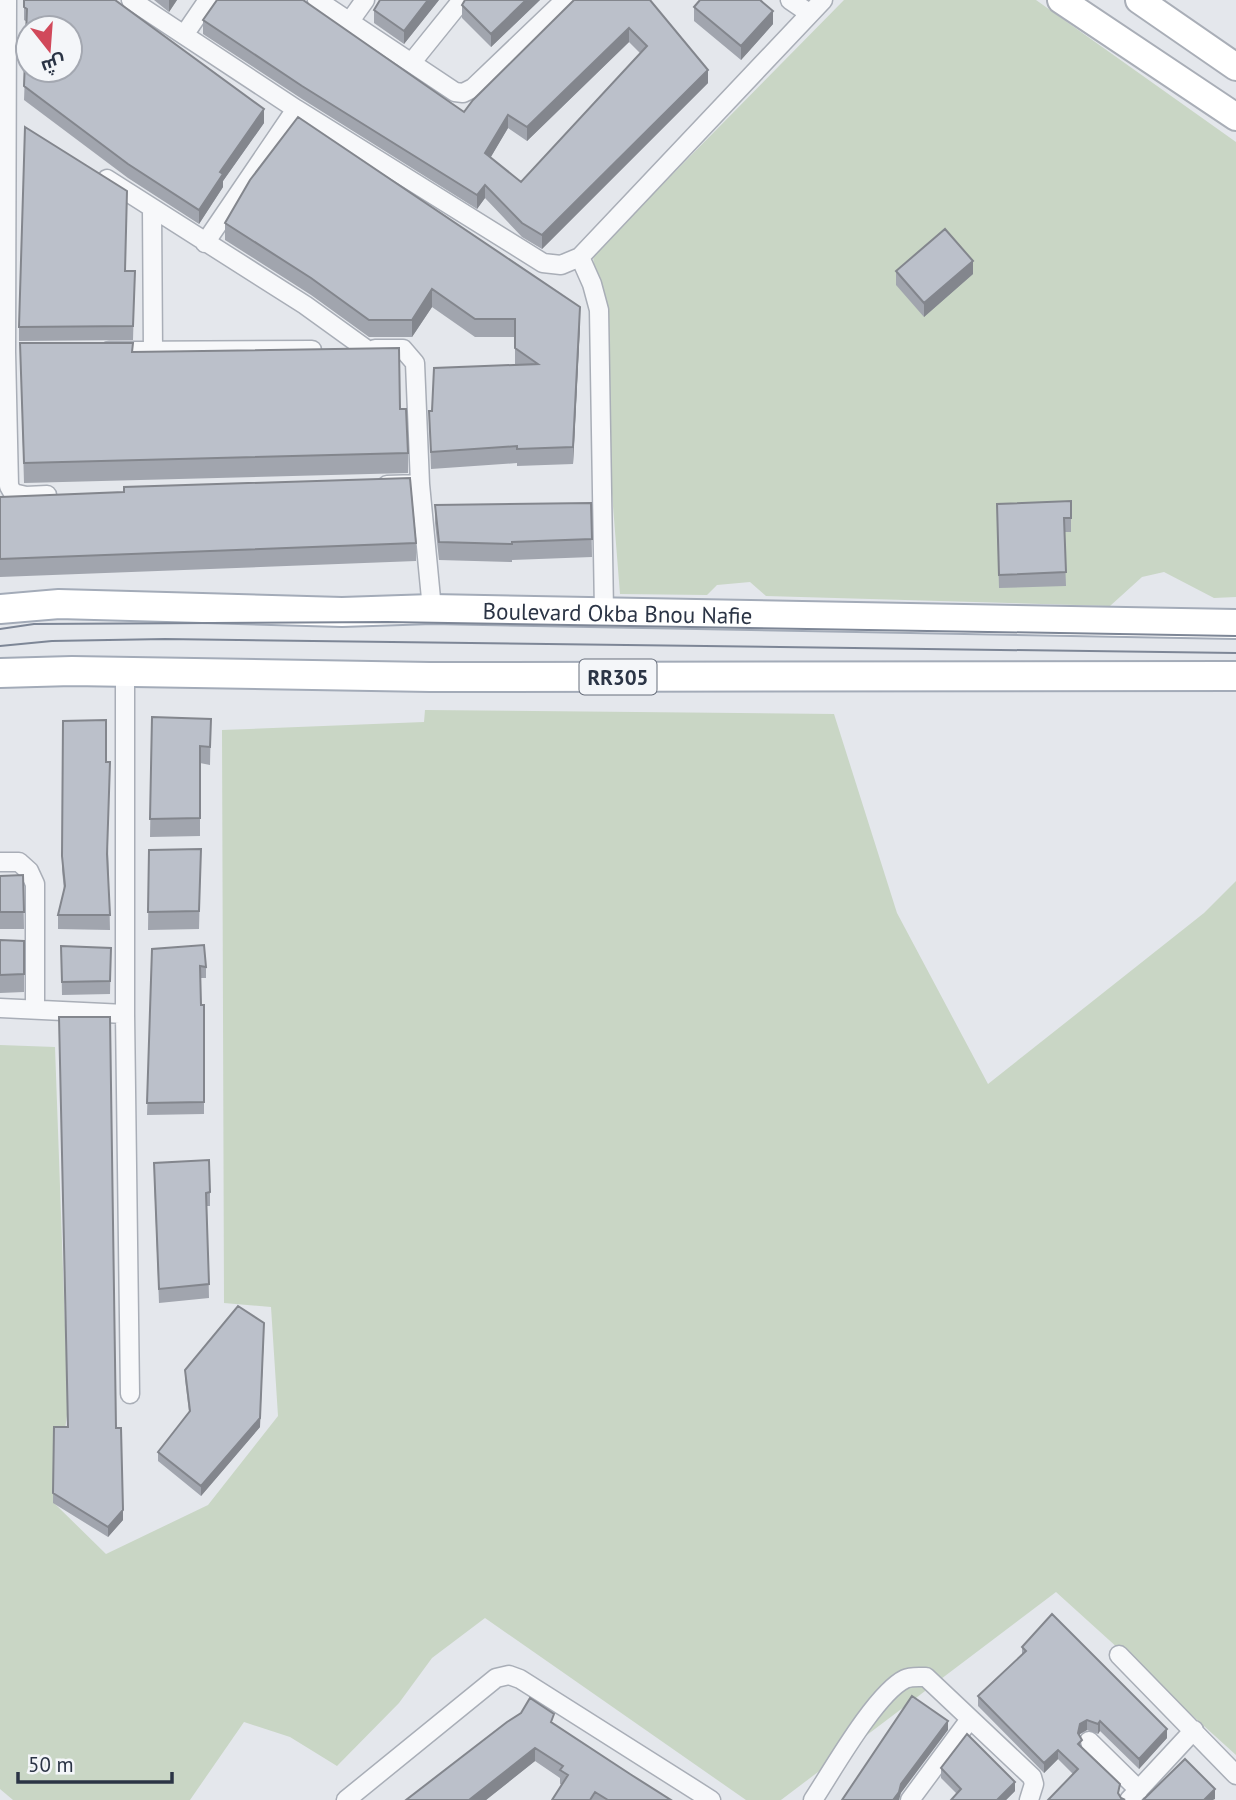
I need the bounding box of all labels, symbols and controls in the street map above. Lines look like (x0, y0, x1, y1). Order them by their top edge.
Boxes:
north arrow (14, 14, 84, 84)
text: ش (39, 50, 69, 80)
street label: Boulevard Okba Bnou Nafie (483, 595, 753, 629)
road number: RR305 (580, 660, 656, 694)
scale bar (18, 1741, 172, 1785)
text: 50 m (28, 1751, 74, 1778)

